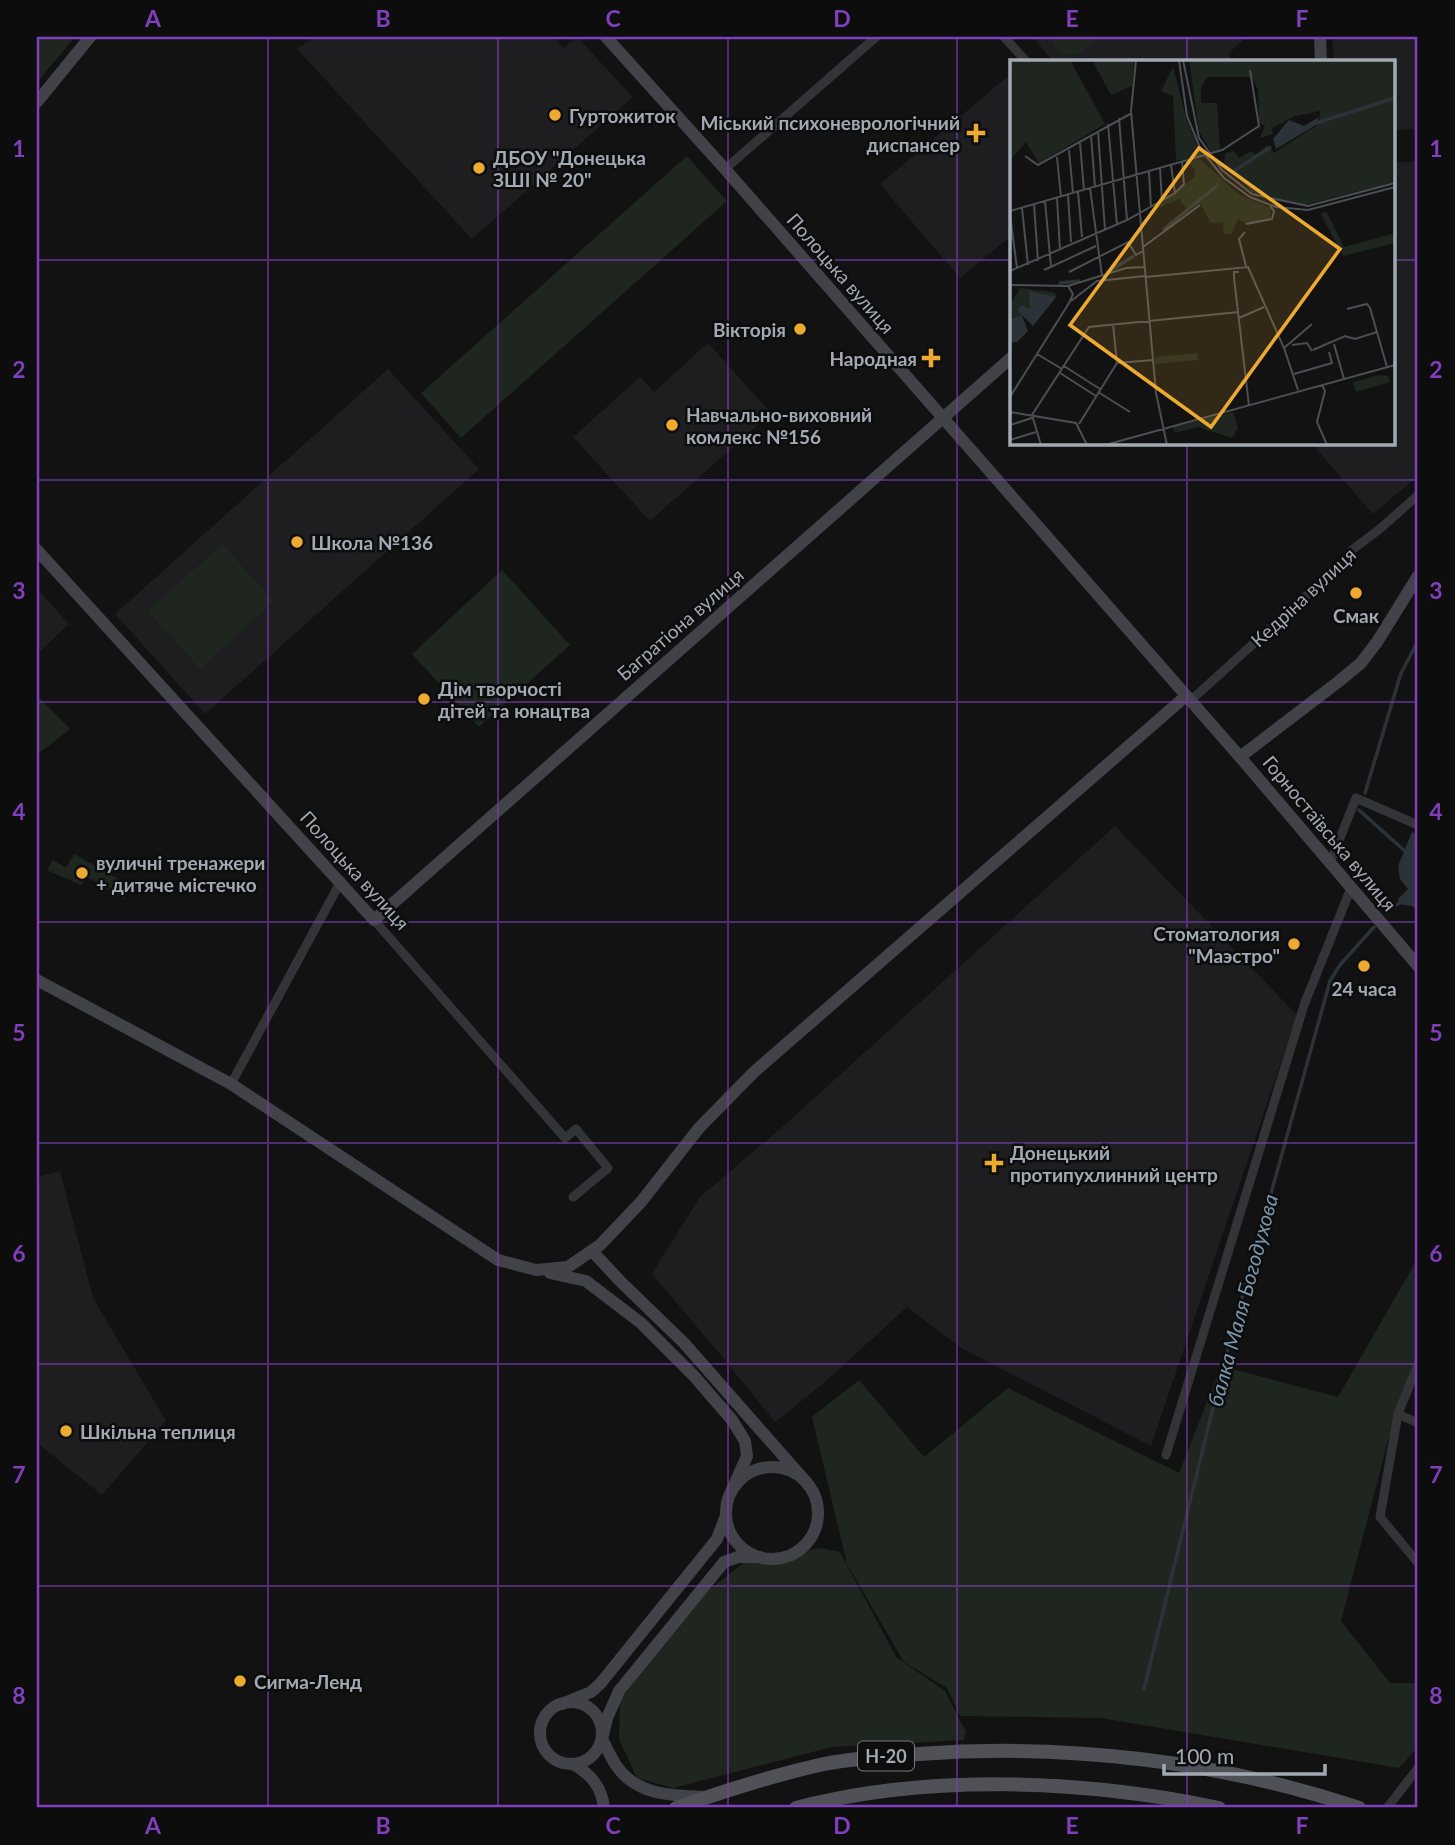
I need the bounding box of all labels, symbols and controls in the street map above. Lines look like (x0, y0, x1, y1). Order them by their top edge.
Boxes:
text: A (144, 4, 162, 32)
text: B (375, 4, 391, 32)
text: C (605, 4, 621, 32)
text: D (833, 4, 851, 32)
text: E (1065, 4, 1079, 32)
text: F (1295, 4, 1309, 32)
inset map (1010, 60, 1396, 444)
place label: Гуртожиток (569, 104, 676, 127)
marker: Гуртожиток (547, 107, 563, 123)
place label: Міський психоневрологічний диспансер (700, 111, 960, 156)
marker: Міський психоневрологічний диспансер (966, 123, 986, 143)
text: 1 (12, 134, 26, 162)
text: 1 (1429, 134, 1443, 162)
place label: ДБОУ "Донецька ЗШІ № 20" (493, 146, 646, 191)
marker: ДБОУ "Донецька ЗШІ № 20" (471, 160, 487, 176)
street label: Полоцька вулиця (783, 208, 899, 338)
place label: Вікторія (713, 318, 786, 341)
marker: Вікторія (792, 321, 808, 337)
place label: Народная (829, 347, 917, 370)
marker: Народная (923, 350, 939, 366)
text: 2 (12, 355, 26, 383)
text: 2 (1429, 355, 1443, 383)
place label: Навчально-виховний комлекс №156 (686, 403, 872, 448)
marker: Навчально-виховний комлекс №156 (664, 417, 680, 433)
place label: Школа №136 (311, 531, 433, 554)
marker: Школа №136 (289, 534, 305, 550)
street label: Кедріна вулиця (1246, 543, 1360, 651)
street label: Багратіона вулиця (612, 563, 748, 685)
text: 3 (12, 576, 26, 604)
text: 3 (1429, 576, 1443, 604)
marker: Смак (1348, 585, 1364, 601)
place label: Смак (1333, 604, 1380, 627)
place label: Дім творчості дітей та юнацтва (438, 677, 590, 722)
marker: Дім творчості дітей та юнацтва (416, 691, 432, 707)
street label: Горностаївська вулиця (1258, 751, 1402, 915)
text: 4 (12, 797, 26, 825)
text: 4 (1429, 797, 1443, 825)
street label: Полоцька вулиця (296, 806, 414, 934)
place label: вуличні тренажери + дитяче містечко (96, 851, 265, 896)
marker: вуличні тренажери + дитяче містечко (74, 865, 90, 881)
place label: Стоматология "Маэстро" (1153, 922, 1280, 967)
marker: Стоматология "Маэстро" (1286, 936, 1302, 952)
marker: 24 часа (1356, 958, 1372, 974)
place label: 24 часа (1331, 977, 1397, 1000)
text: 5 (12, 1018, 26, 1046)
text: 5 (1429, 1018, 1443, 1046)
place label: Донецький протипухлинний центр (1010, 1141, 1218, 1186)
marker: Донецький протипухлинний центр (984, 1153, 1004, 1173)
water label: балка Маля Богодухова (1202, 1191, 1282, 1409)
text: 6 (12, 1239, 26, 1267)
text: 6 (1429, 1239, 1443, 1267)
place label: Шкільна теплиця (80, 1420, 236, 1443)
marker: Шкільна теплиця (58, 1423, 74, 1439)
text: 7 (12, 1460, 26, 1488)
text: 7 (1429, 1460, 1443, 1488)
place label: Сигма-Ленд (254, 1670, 362, 1693)
marker: Сигма-Ленд (232, 1673, 248, 1689)
text: 8 (12, 1681, 26, 1709)
text: 8 (1429, 1681, 1443, 1709)
scale bar (1164, 1733, 1326, 1777)
road number: Н-20 (858, 1742, 914, 1770)
text: 100 m (1175, 1743, 1234, 1768)
text: A (144, 1811, 162, 1839)
text: B (375, 1811, 391, 1839)
text: C (605, 1811, 621, 1839)
text: D (833, 1811, 851, 1839)
text: E (1065, 1811, 1079, 1839)
text: F (1295, 1811, 1309, 1839)

